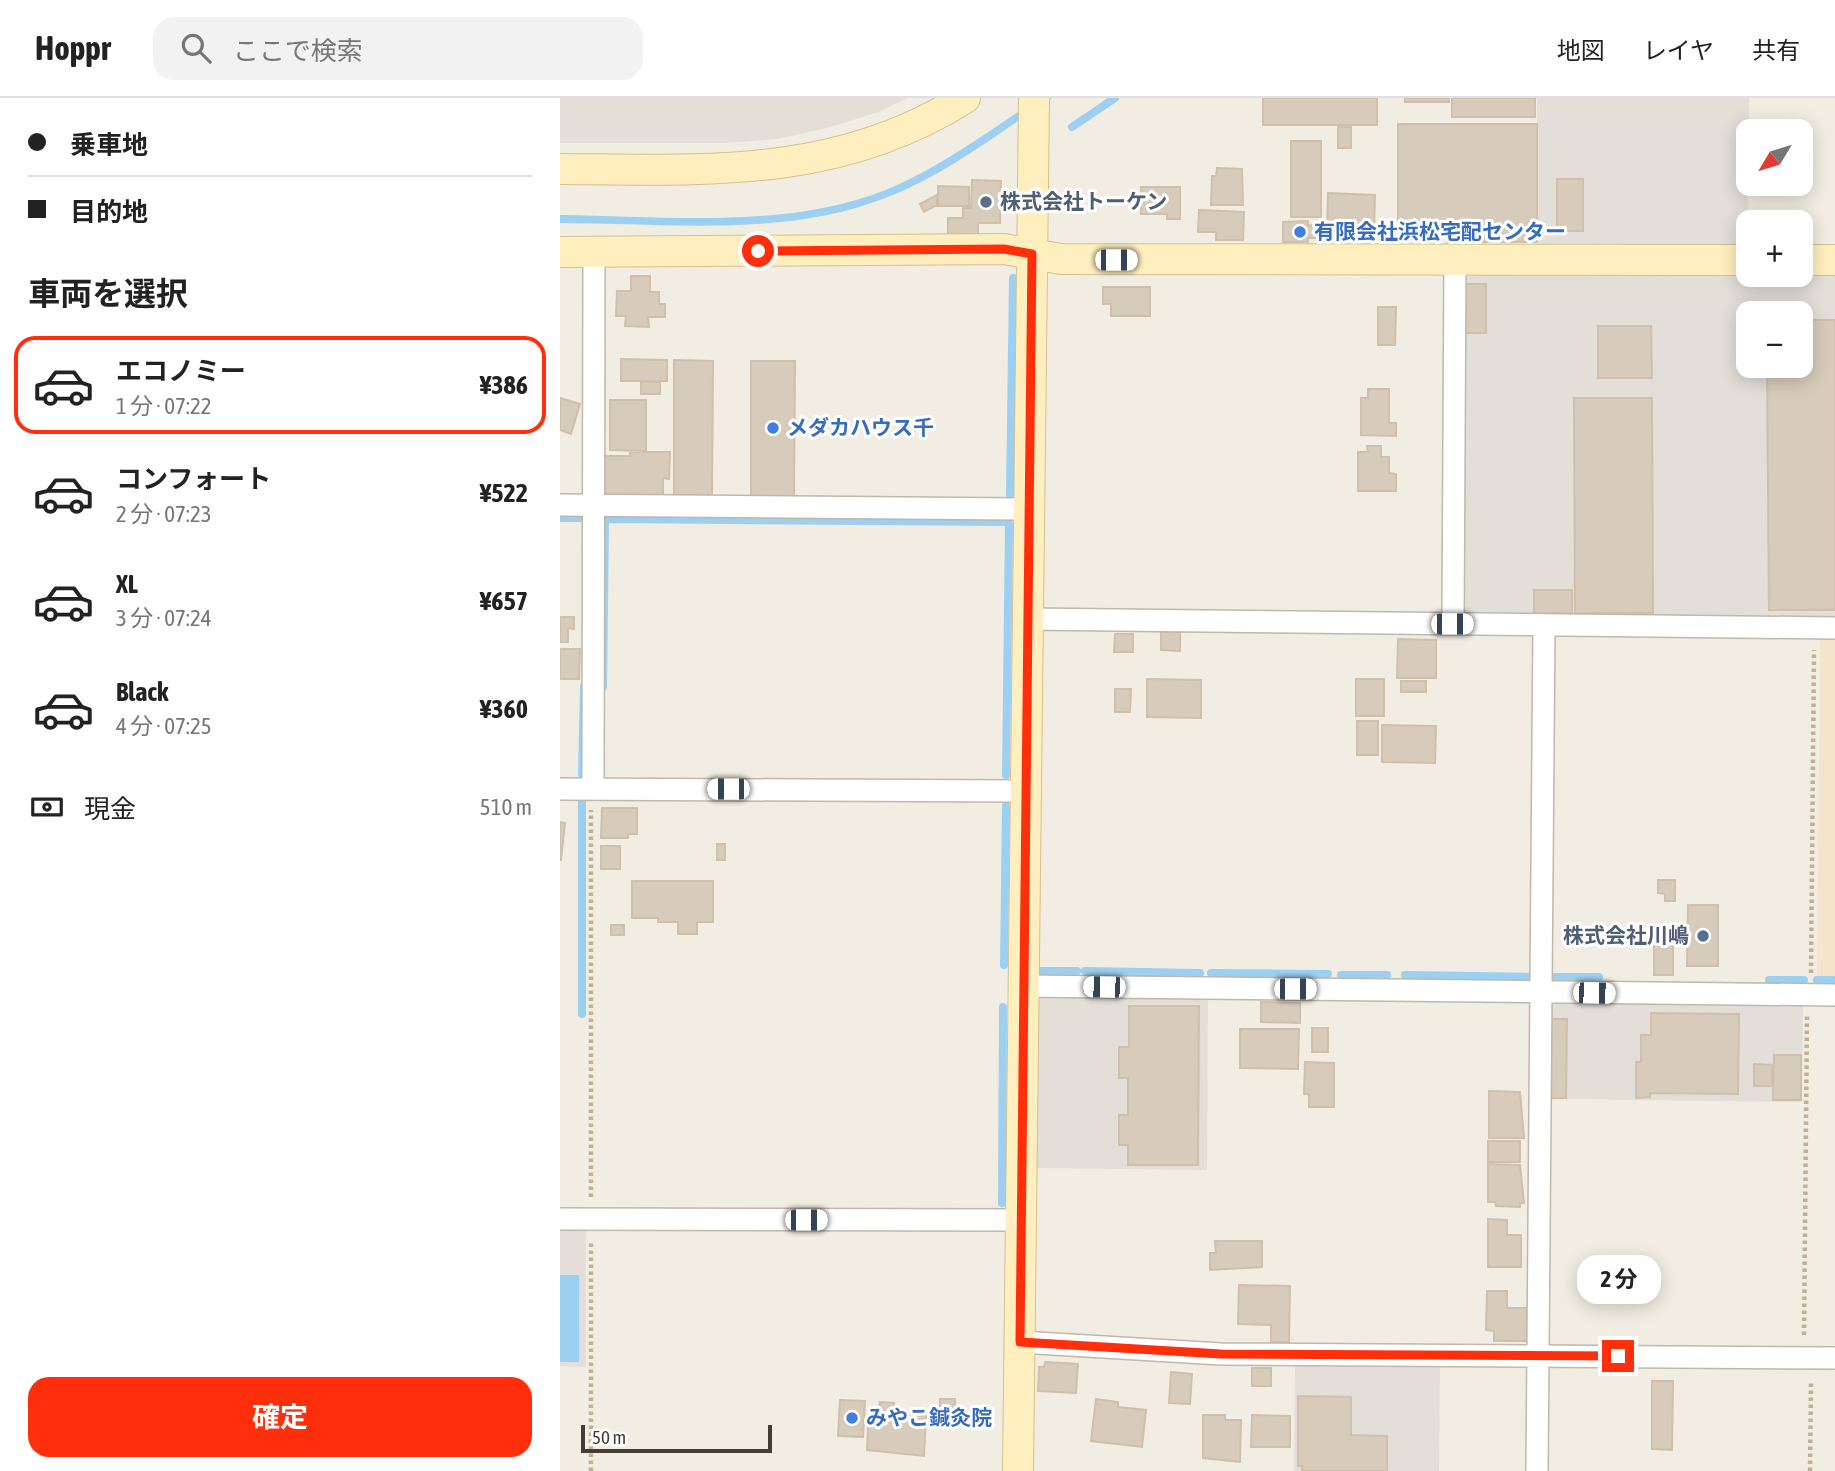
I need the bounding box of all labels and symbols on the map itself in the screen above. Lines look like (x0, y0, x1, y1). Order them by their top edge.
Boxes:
north arrow (1736, 119, 1813, 196)
place label: 株式会社トーケン (1000, 189, 1167, 213)
marker: 株式会社トーケン (978, 194, 994, 210)
place label: 有限会社浜松宅配センター (1314, 219, 1566, 243)
marker: 有限会社浜松宅配センター (1292, 224, 1308, 240)
route start (742, 235, 774, 267)
car (1096, 250, 1138, 271)
place label: メダカハウス千 (787, 415, 934, 439)
marker: メダカハウス千 (765, 420, 781, 436)
car (1432, 614, 1474, 635)
car (708, 779, 750, 800)
place label: 株式会社川嶋 (1563, 923, 1689, 947)
marker: 株式会社川嶋 (1695, 928, 1711, 944)
car (1083, 976, 1126, 998)
car (1275, 979, 1317, 1000)
car (1573, 982, 1616, 1004)
car (786, 1210, 828, 1231)
callout: 2 分 (1576, 1254, 1660, 1304)
route end (1602, 1340, 1634, 1372)
place label: みやこ鍼灸院 (866, 1405, 992, 1429)
marker: みやこ鍼灸院 (844, 1410, 860, 1426)
scale bar (581, 1422, 772, 1454)

